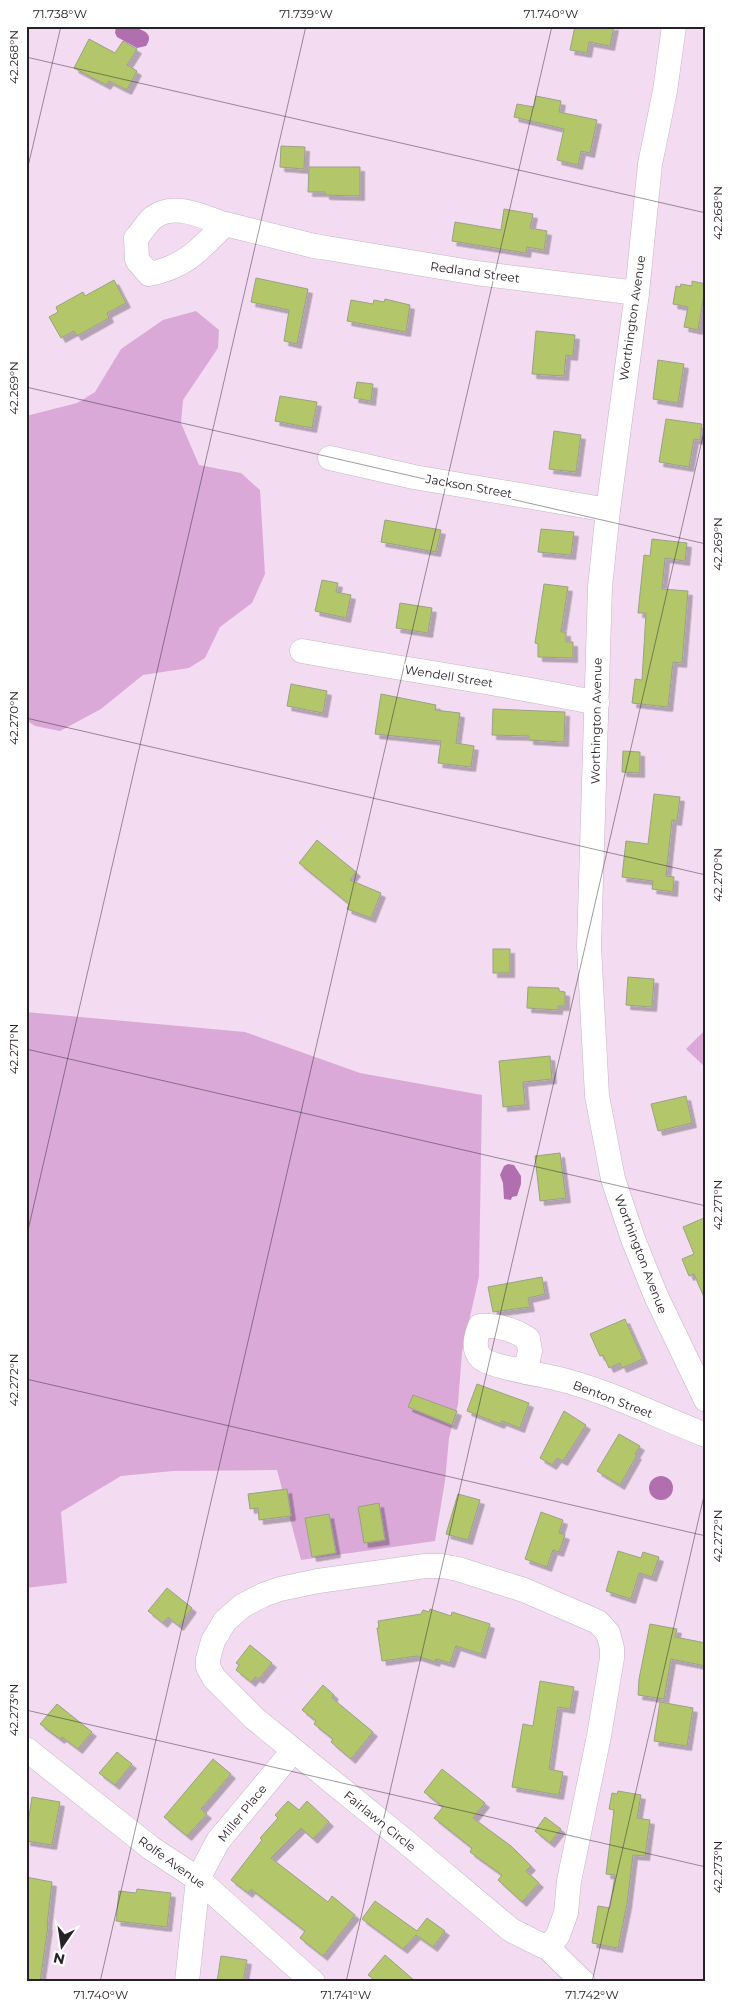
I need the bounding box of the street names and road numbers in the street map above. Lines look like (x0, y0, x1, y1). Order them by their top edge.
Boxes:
street label: Worthington Avenue (616, 254, 648, 382)
street label: Redland Street (429, 258, 521, 286)
street label: Jackson Street (424, 471, 514, 501)
street label: Worthington Avenue (587, 658, 605, 784)
street label: Wendell Street (404, 662, 494, 690)
street label: Worthington Avenue (611, 1192, 671, 1316)
street label: Benton Street (571, 1377, 655, 1421)
street label: Miller Place (214, 1781, 270, 1845)
street label: Fairlawn Circle (341, 1788, 419, 1854)
street label: Rolfe Avenue (136, 1833, 208, 1891)

